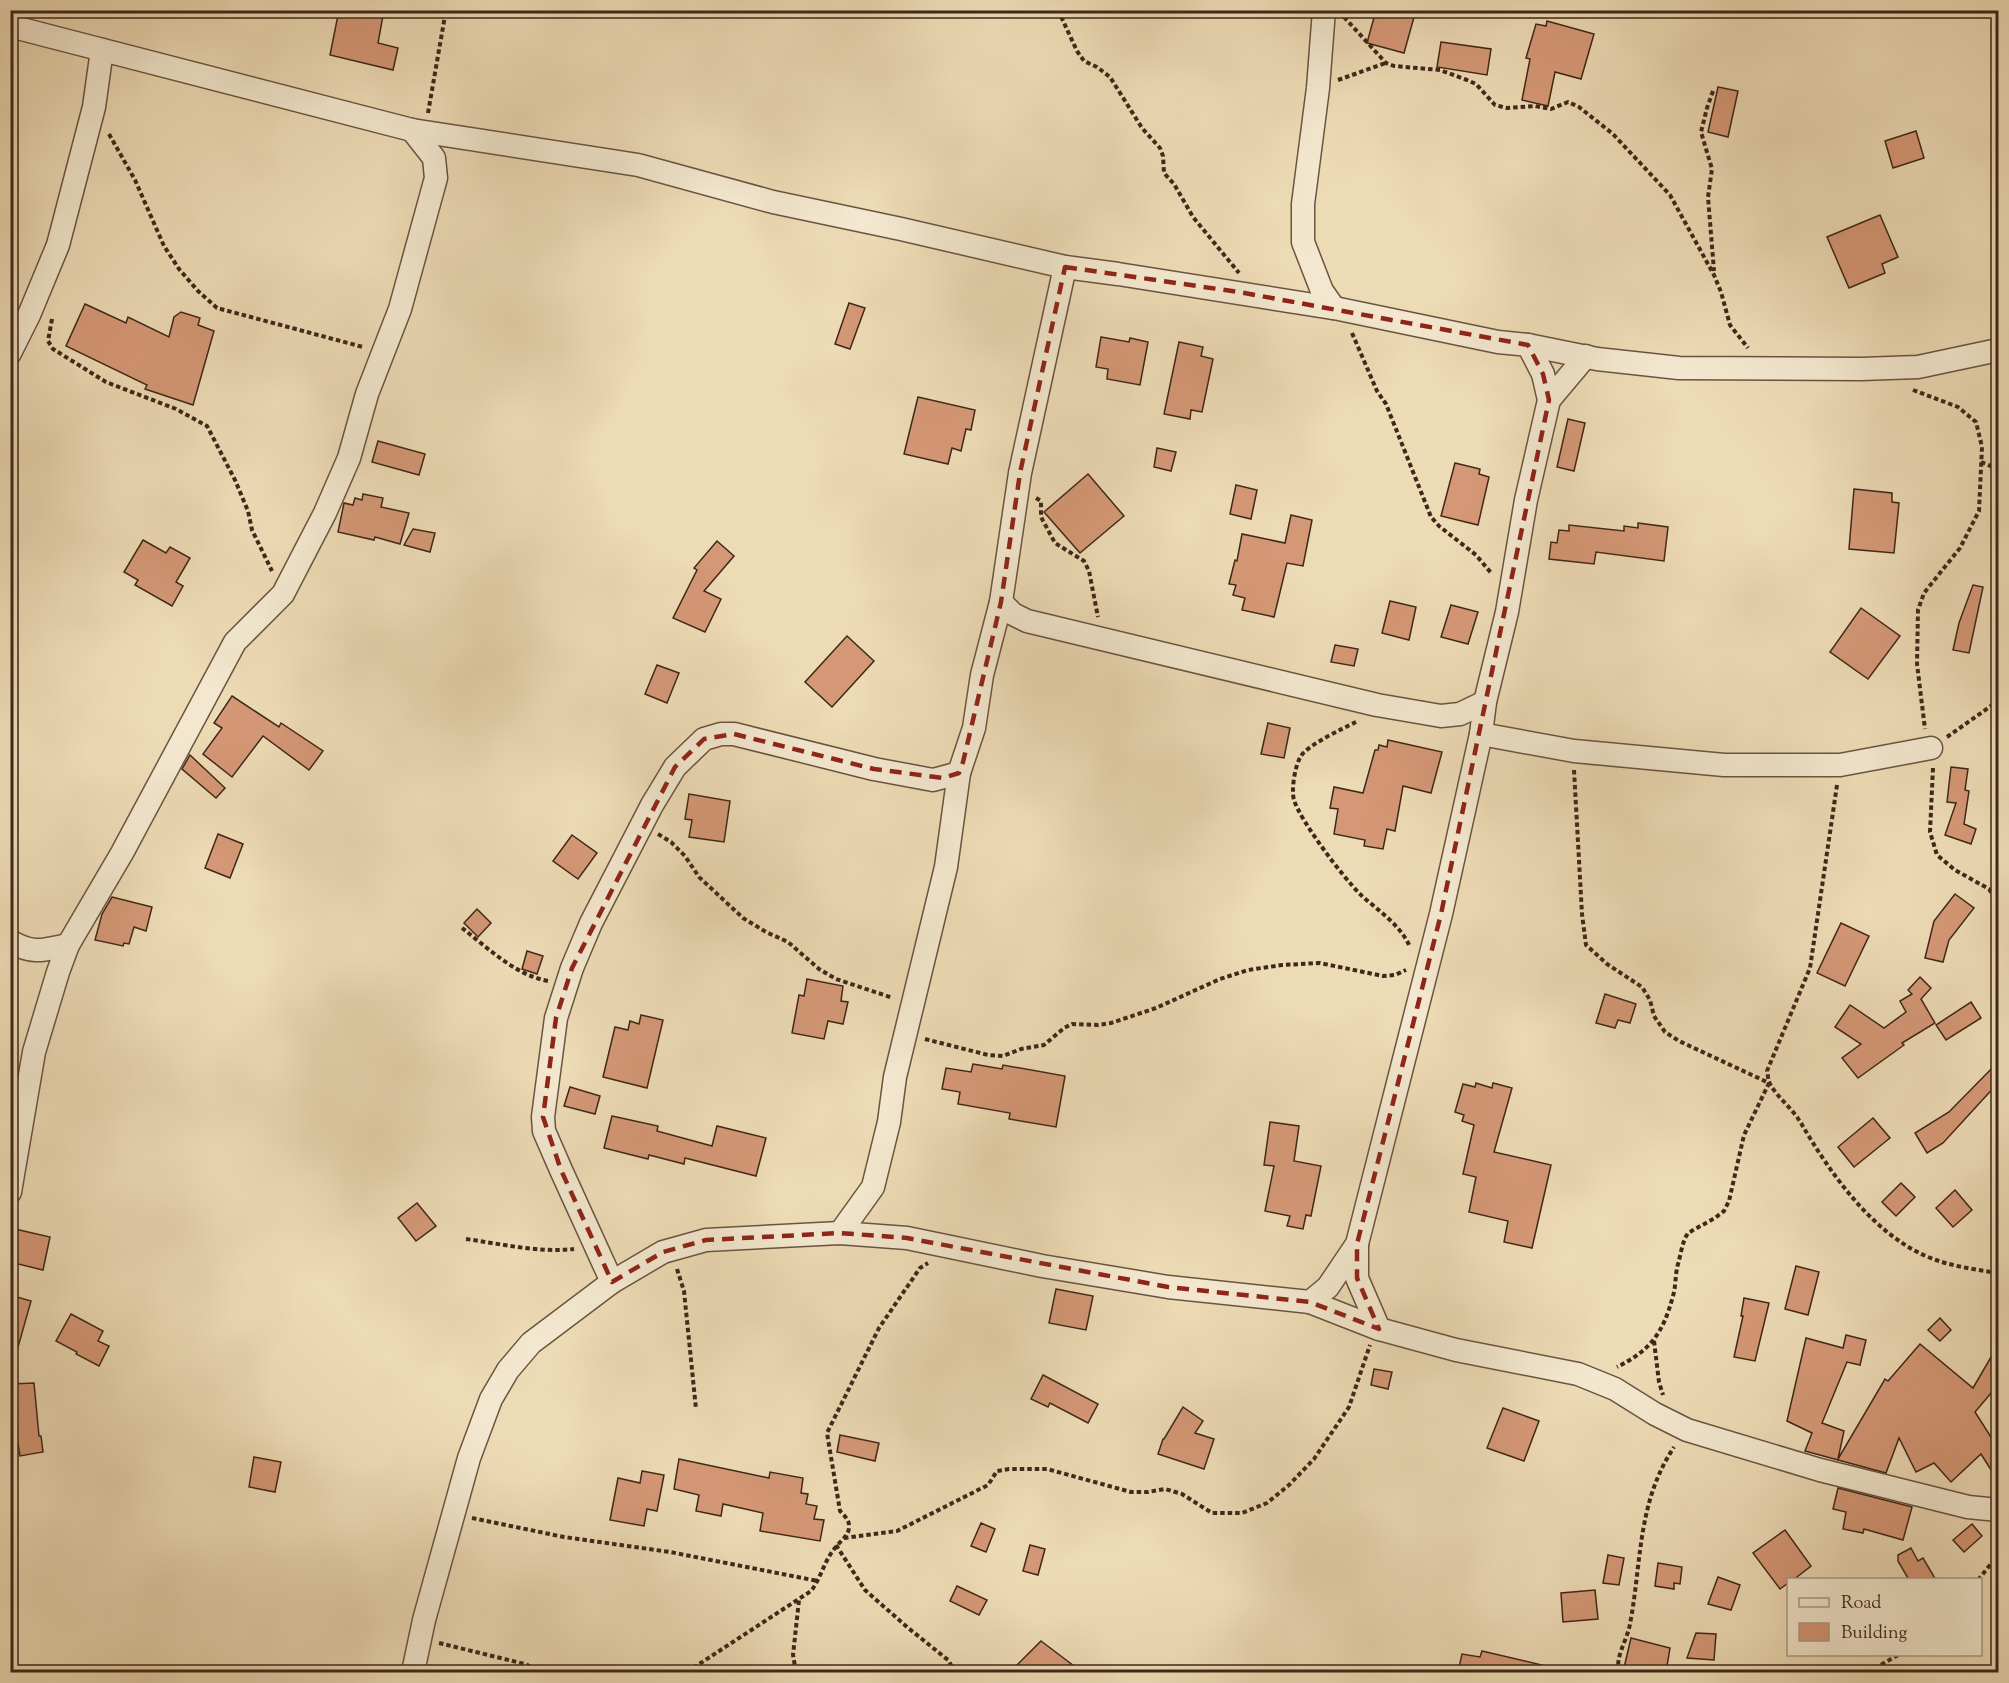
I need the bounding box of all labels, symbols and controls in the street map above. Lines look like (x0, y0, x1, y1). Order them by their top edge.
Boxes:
legend (1787, 1578, 1982, 1656)
text: Road (1841, 1591, 1881, 1617)
text: Building (1841, 1621, 1907, 1647)

